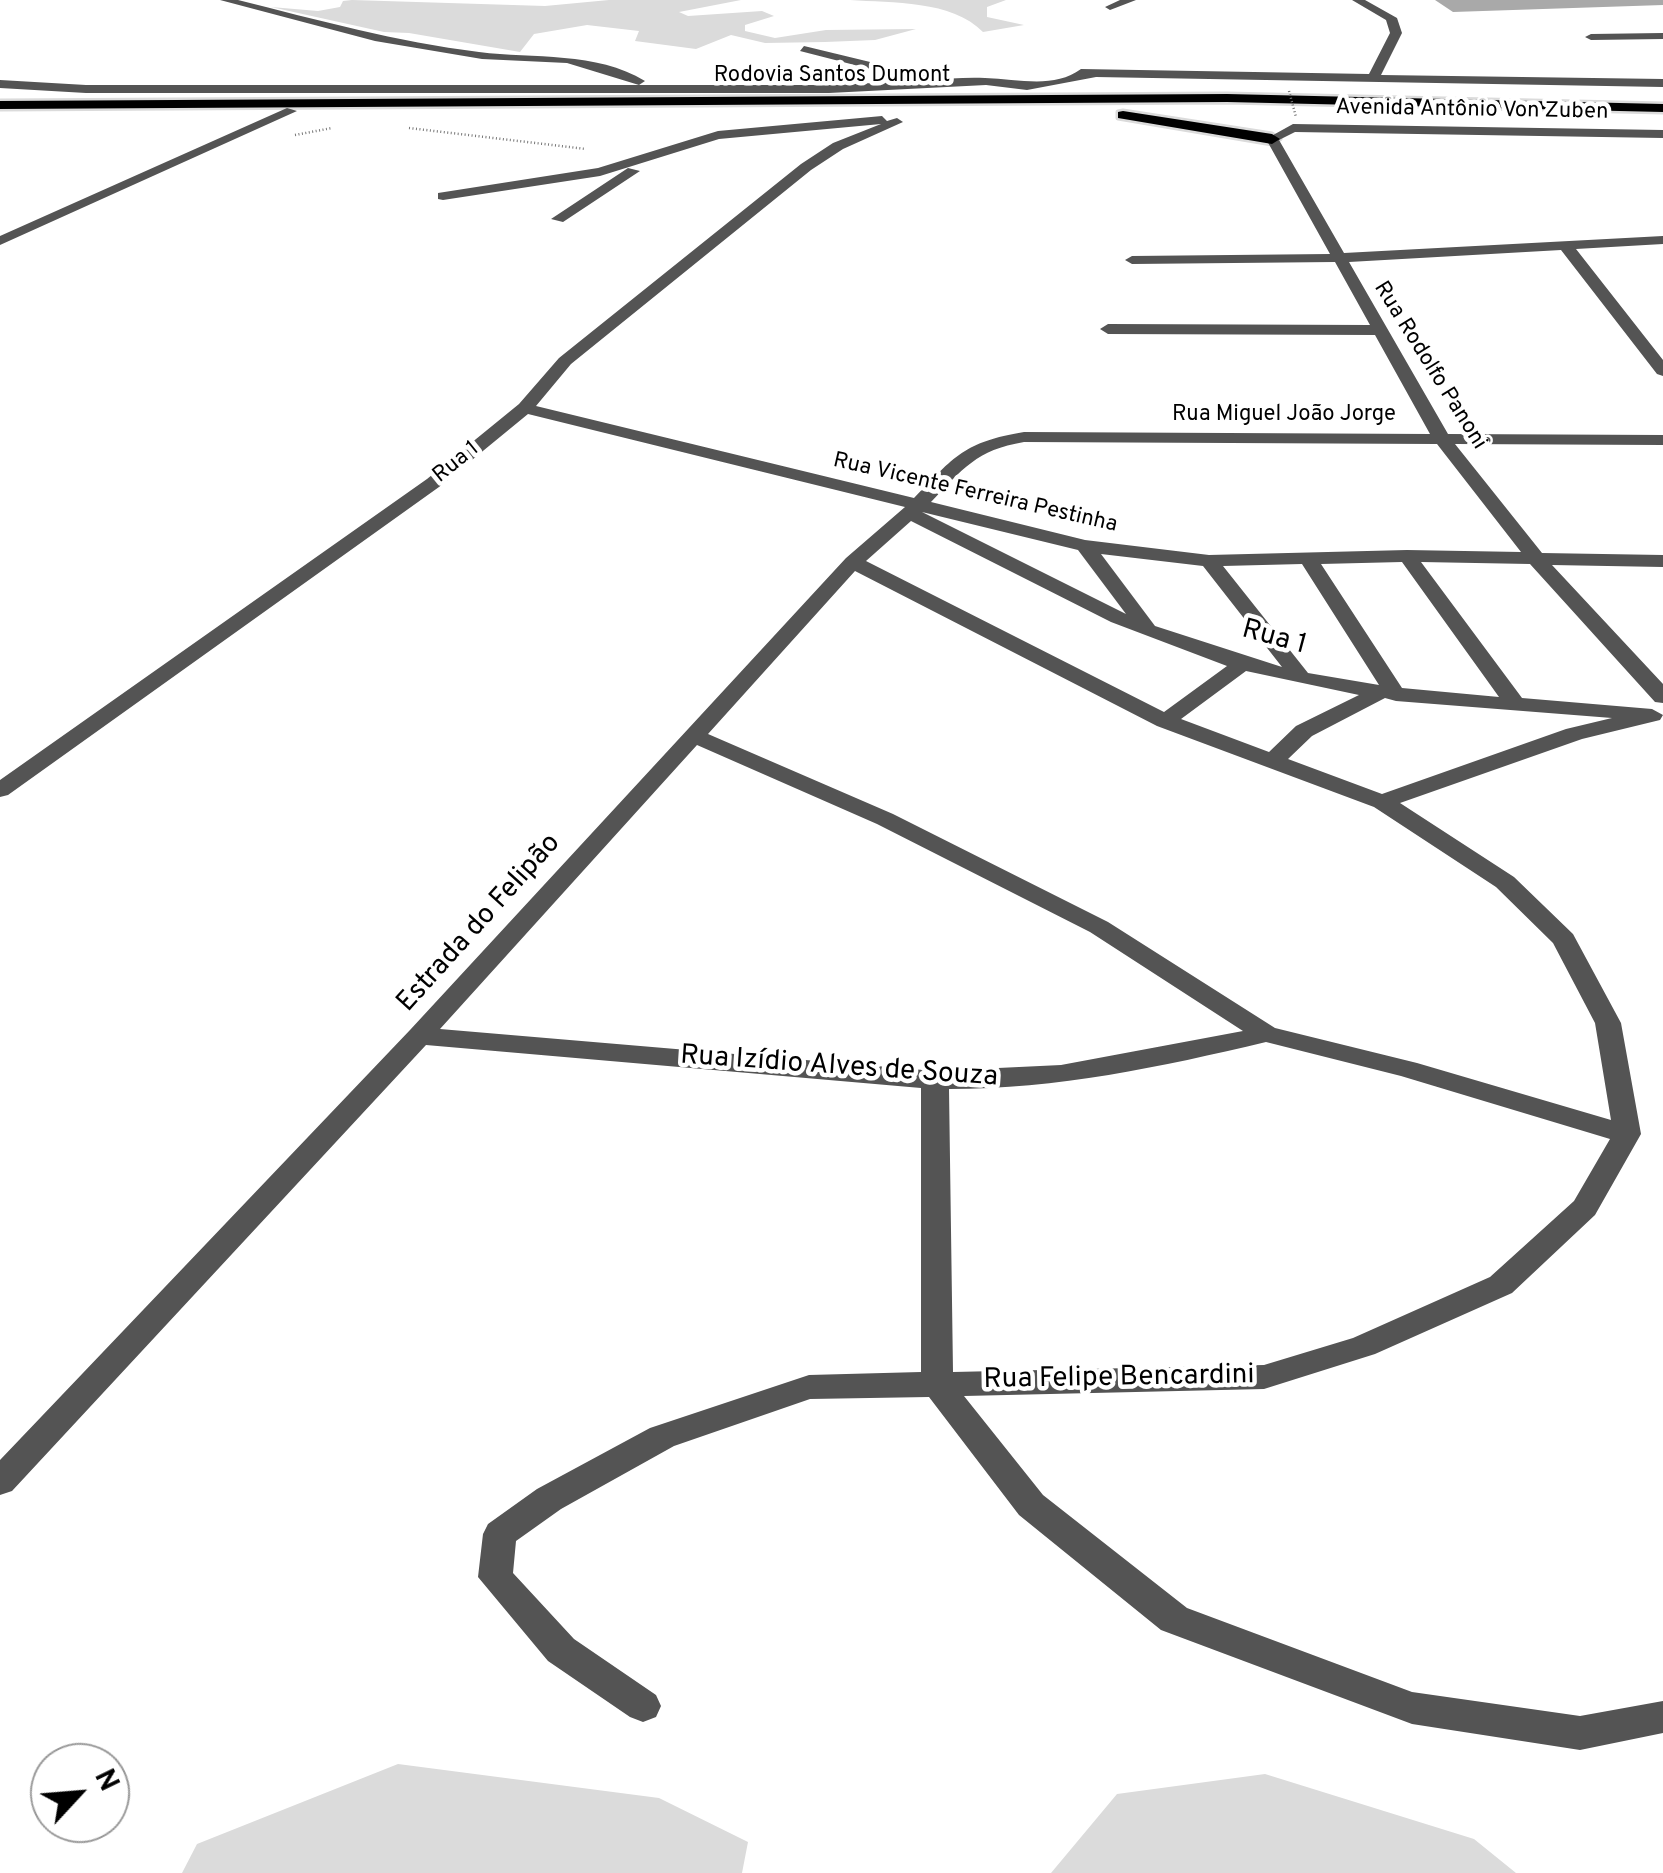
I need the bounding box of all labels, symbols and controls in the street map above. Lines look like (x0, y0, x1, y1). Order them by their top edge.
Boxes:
street label: Rodovia Santos Dumont (714, 64, 950, 90)
street label: Avenida Antônio Von Zuben (1335, 95, 1609, 127)
street label: Rua Rodolfo Panoni (1367, 277, 1491, 455)
street label: Rua Miguel João Jorge (1172, 403, 1396, 429)
street label: Rua 1 (429, 436, 485, 490)
street label: Rua Vicente Ferreira Pestinha (830, 448, 1120, 540)
street label: Rua 1 (1238, 614, 1310, 664)
street label: Estrada do Felipão (391, 828, 569, 1020)
street label: Rua Izídio Alves de Souza (679, 1040, 999, 1096)
street label: Rua Felipe Bencardini (983, 1360, 1255, 1398)
north arrow (30, 1743, 130, 1843)
text: N (85, 1764, 126, 1798)

